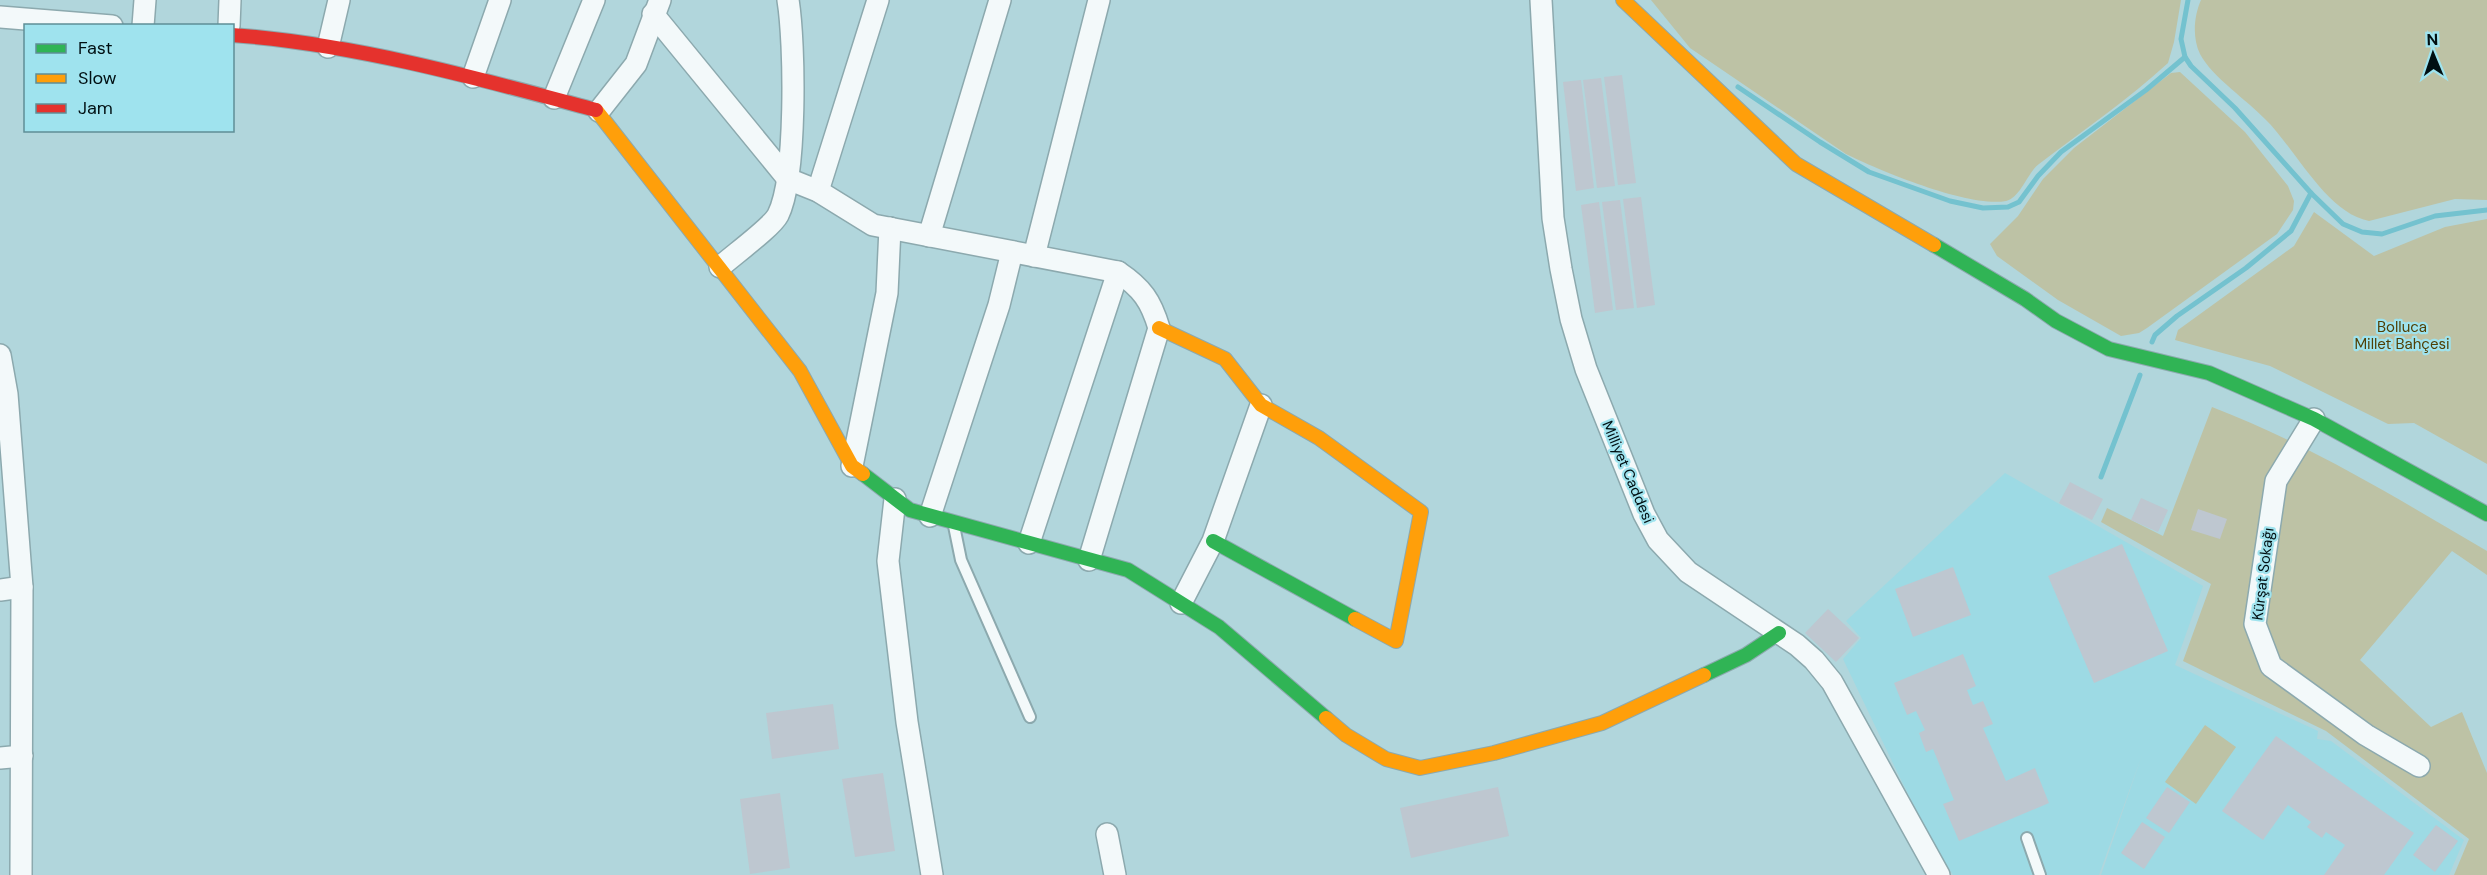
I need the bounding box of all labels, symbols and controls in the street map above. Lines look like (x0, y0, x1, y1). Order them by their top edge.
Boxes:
legend (24, 24, 234, 132)
north arrow (2403, 24, 2463, 84)
text: N (2426, 29, 2439, 50)
text: Fast (78, 36, 113, 60)
text: Slow (78, 66, 117, 90)
text: Jam (78, 96, 113, 120)
park label: Bolluca Millet Bahçesi (2354, 317, 2450, 354)
street label: Milliyet Caddesi (1597, 418, 1659, 526)
street label: Kürşat Sokağı (2247, 527, 2279, 621)

